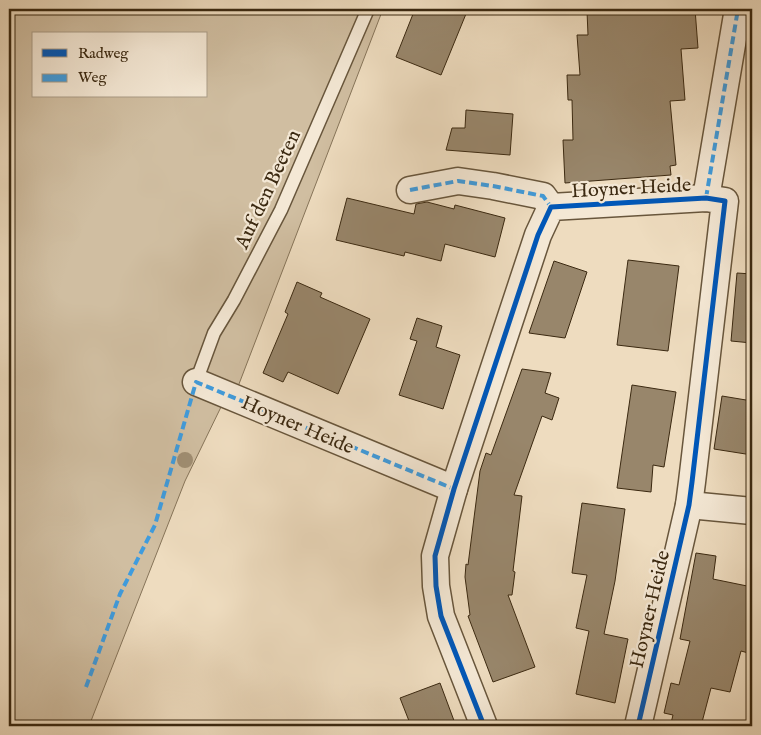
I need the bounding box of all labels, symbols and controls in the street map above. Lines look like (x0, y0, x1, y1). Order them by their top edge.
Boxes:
legend (32, 32, 208, 98)
text: Radweg (78, 44, 129, 63)
text: Weg (78, 68, 107, 87)
street label: Auf den Beeten (229, 126, 307, 254)
street label: Hoyner Heide (570, 173, 692, 204)
street label: Hoyner Heide (237, 390, 358, 460)
street label: Hoyner Heide (625, 548, 676, 671)

